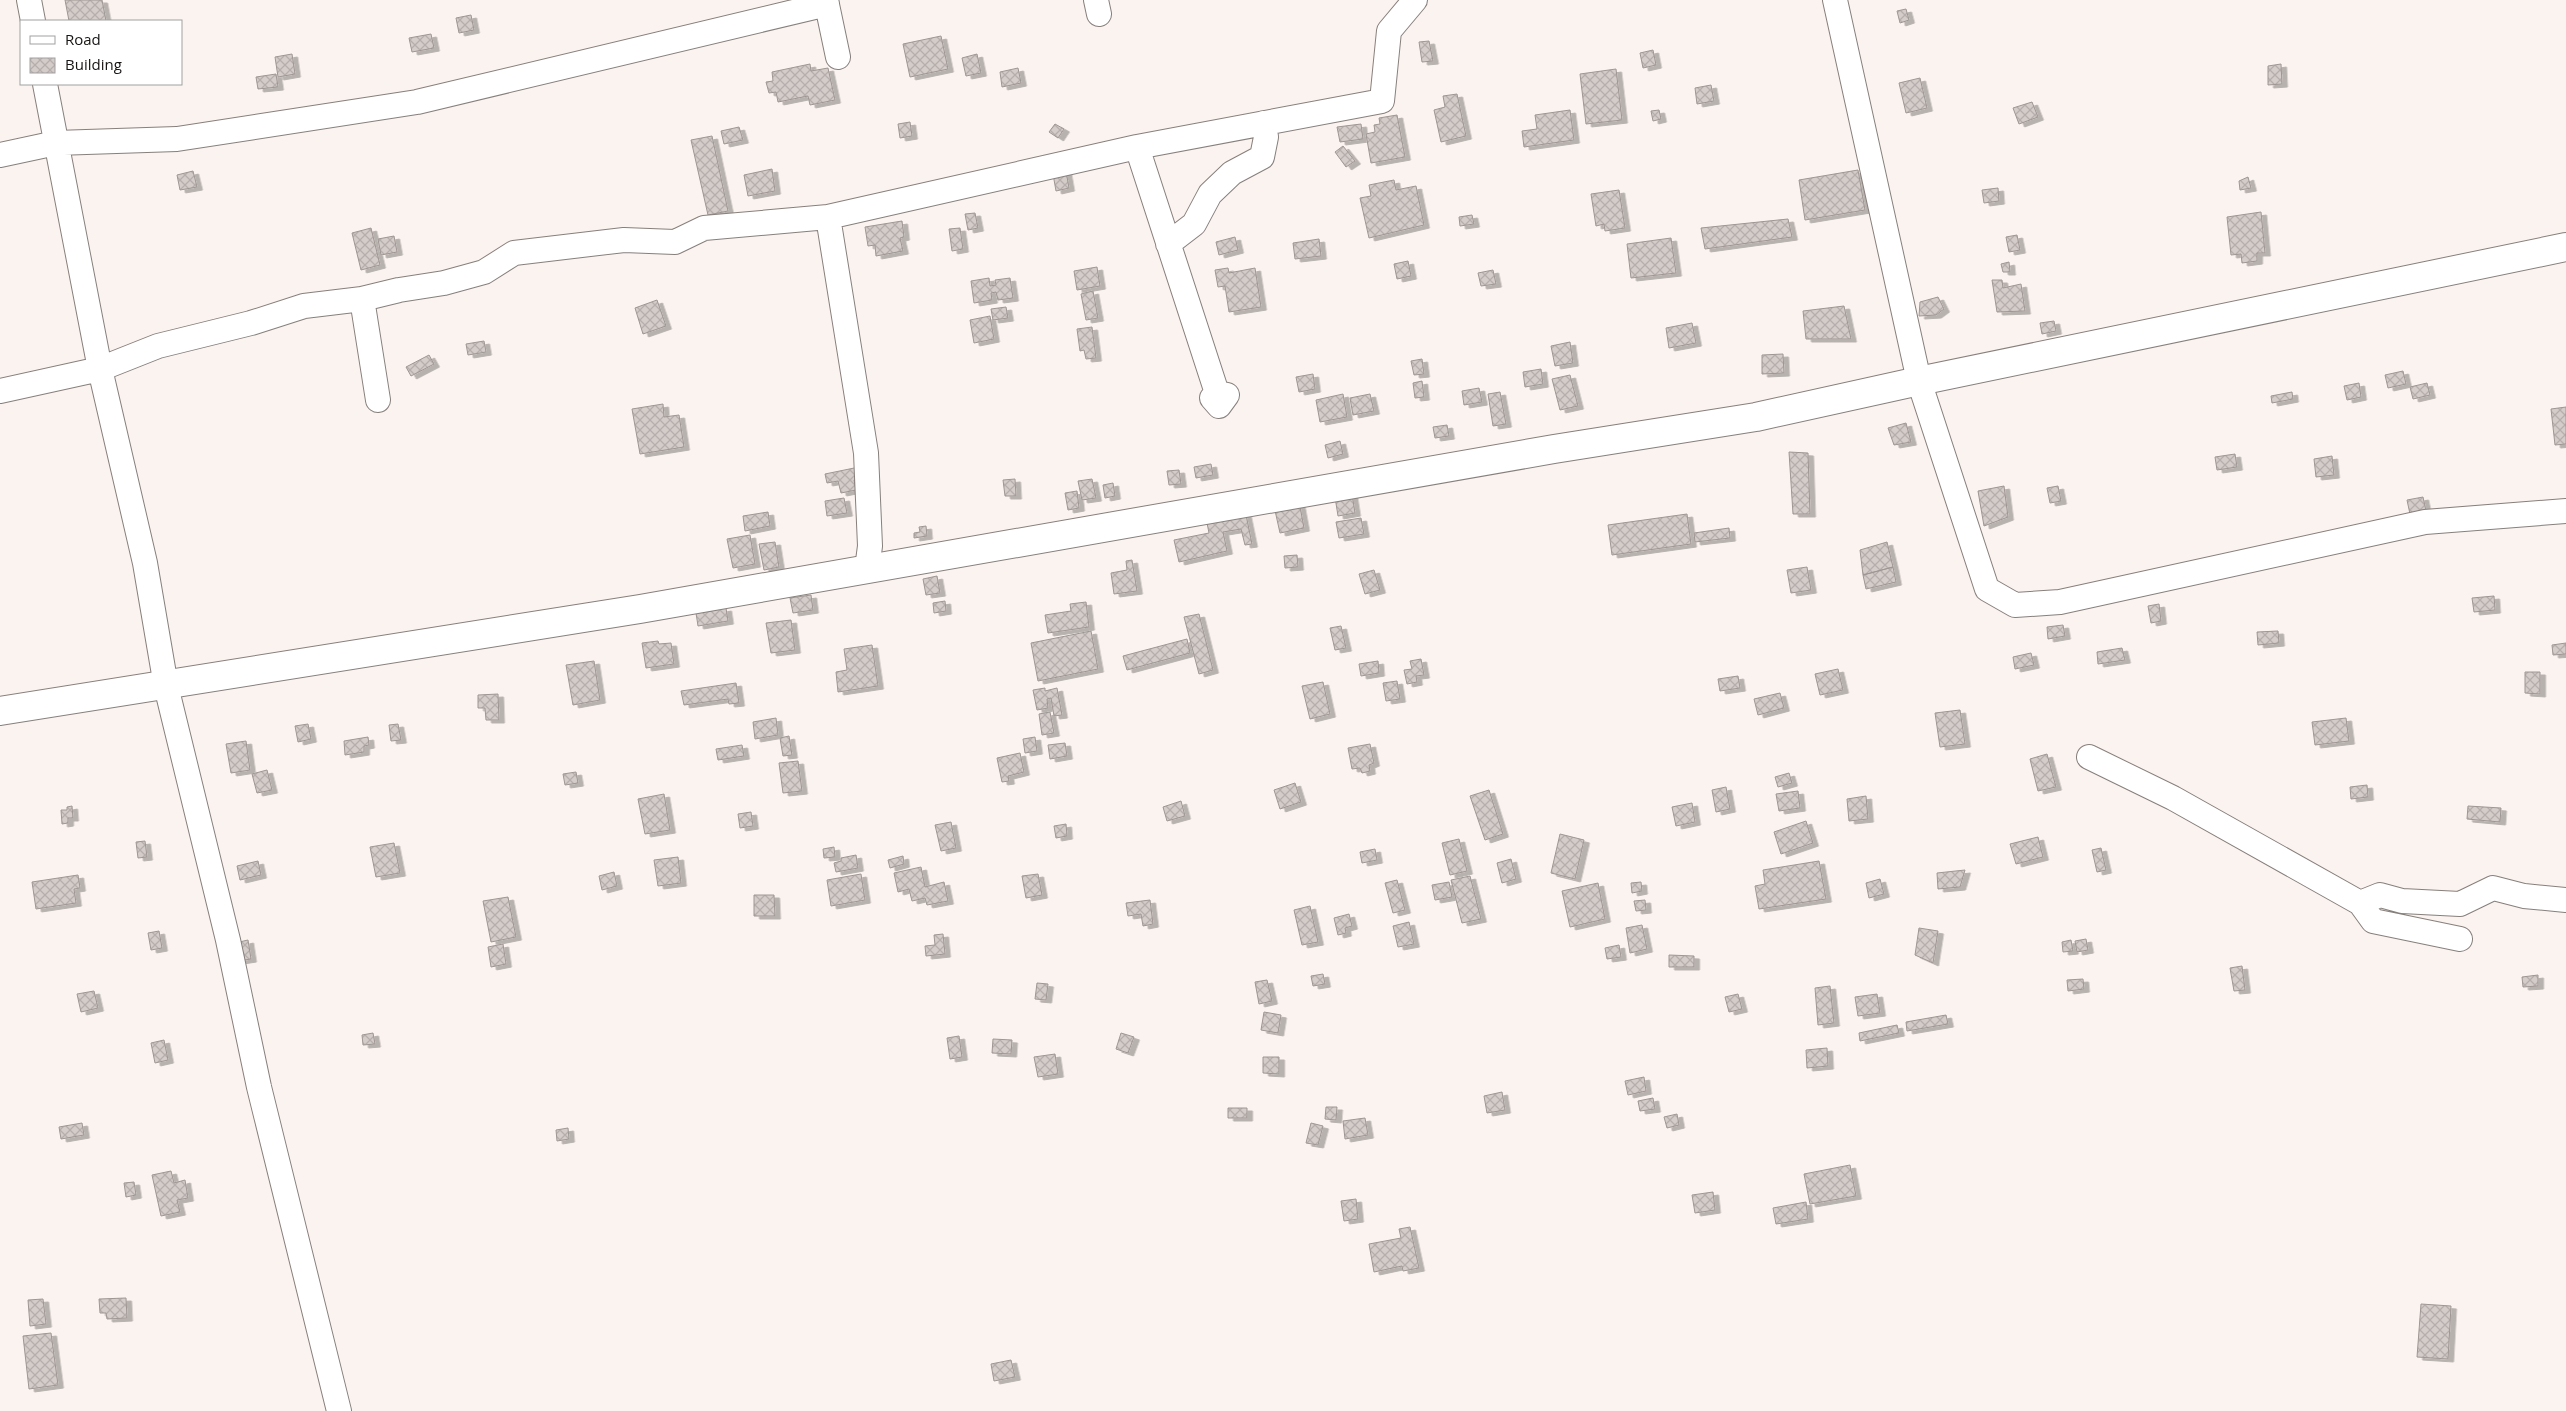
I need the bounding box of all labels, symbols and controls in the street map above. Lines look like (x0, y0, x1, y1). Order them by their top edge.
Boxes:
legend (20, 20, 182, 85)
text: Road (65, 29, 101, 49)
text: Building (65, 54, 122, 74)

